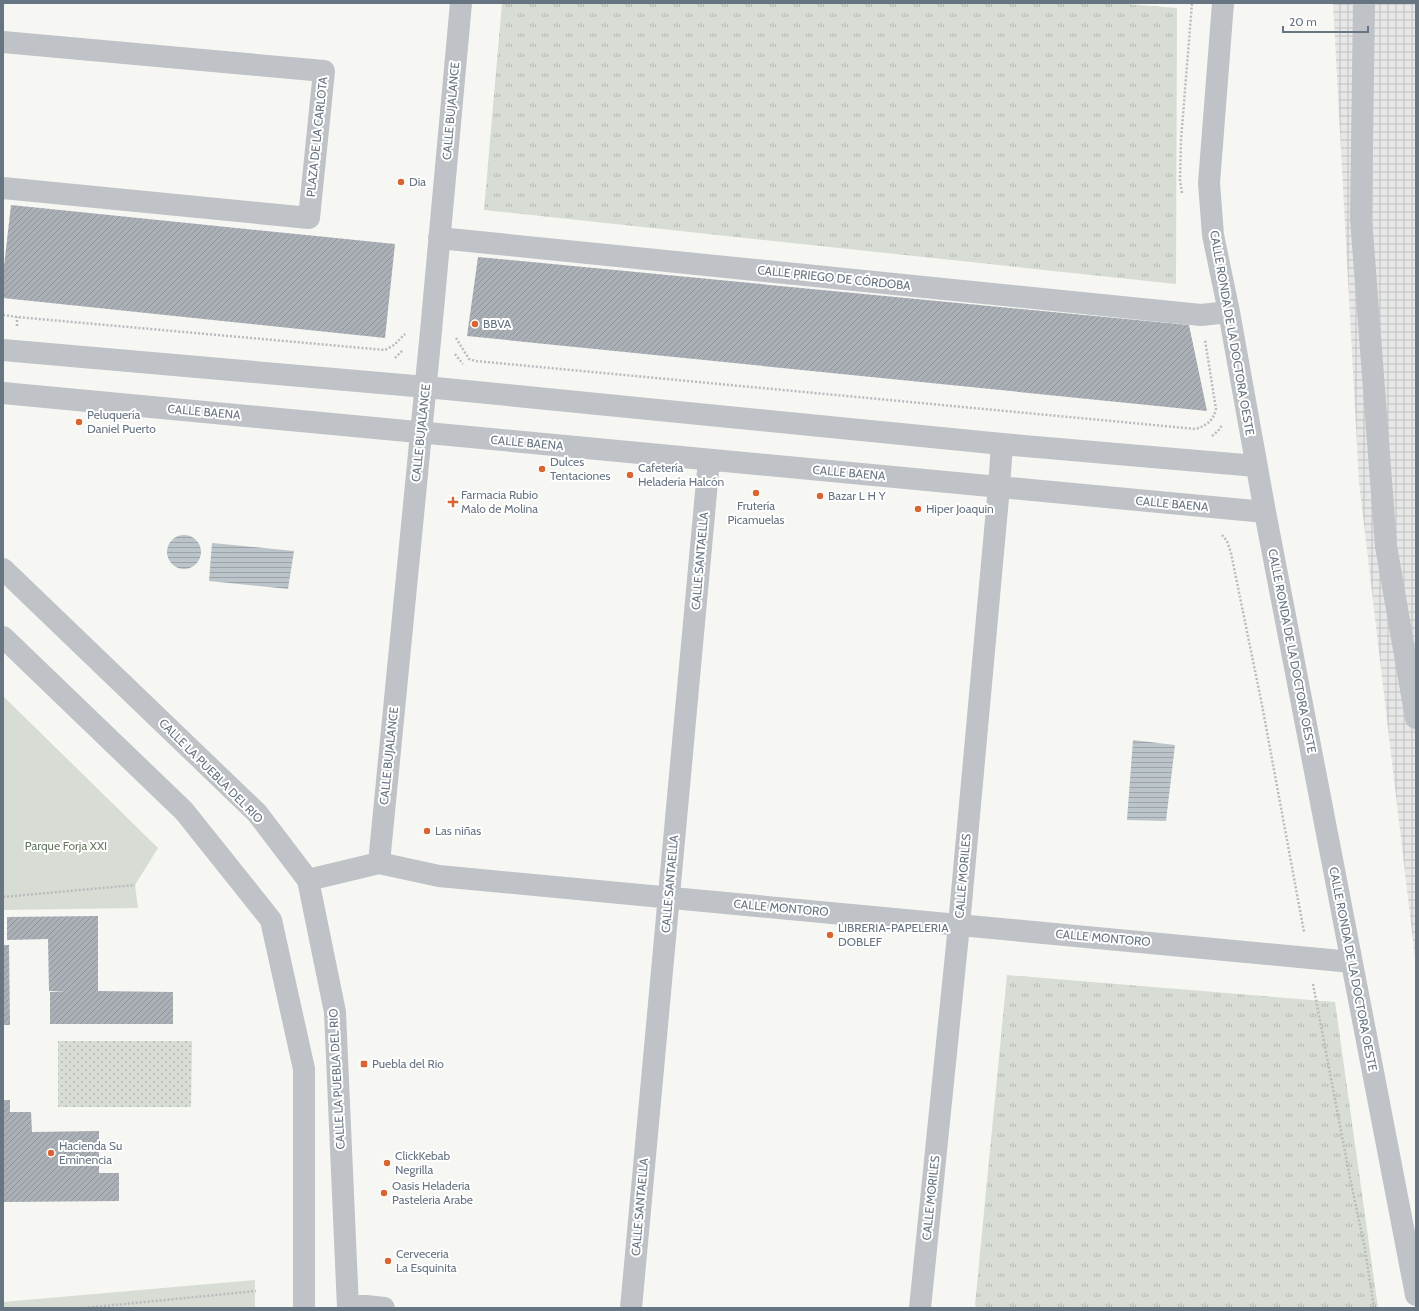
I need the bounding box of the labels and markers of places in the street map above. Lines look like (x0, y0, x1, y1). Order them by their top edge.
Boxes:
place label: Dia (409, 174, 426, 189)
marker: Dia (396, 177, 406, 187)
place label: BBVA (483, 316, 512, 331)
marker: BBVA (470, 319, 480, 329)
place label: Peluquería Daniel Puerto (87, 407, 156, 436)
marker: Peluquería Daniel Puerto (74, 417, 84, 427)
place label: Dulces Tentaciones (550, 454, 610, 483)
place label: Cafetería Heladería Halcón (638, 460, 724, 489)
marker: Dulces Tentaciones (537, 464, 547, 474)
marker: Cafetería Heladería Halcón (625, 470, 635, 480)
place label: Farmacia Rubio Malo de Molina (461, 487, 538, 516)
marker: Frutería Picamuelas (751, 488, 761, 498)
place label: Bazar L H Y (828, 488, 886, 503)
marker: Bazar L H Y (815, 491, 825, 501)
marker: Farmacia Rubio Malo de Molina (448, 497, 458, 507)
place label: Frutería Picamuelas (727, 498, 785, 527)
place label: Hiper Joaquin (926, 501, 994, 516)
marker: Hiper Joaquin (913, 504, 923, 514)
place label: Las niñas (435, 823, 481, 838)
marker: Las niñas (422, 826, 432, 836)
place label: LIBRERIA-PAPELERIA DOBLEF (838, 920, 949, 949)
marker: LIBRERIA-PAPELERIA DOBLEF (825, 930, 835, 940)
place label: Puebla del Rio (372, 1056, 444, 1071)
marker: Puebla del Rio (359, 1059, 369, 1069)
place label: Hacienda Su Eminencia (59, 1138, 122, 1167)
marker: Hacienda Su Eminencia (46, 1148, 56, 1158)
place label: ClickKebab Negrilla (395, 1148, 451, 1177)
marker: ClickKebab Negrilla (382, 1158, 392, 1168)
place label: Oasis Heladeria Pasteleria Arabe (392, 1178, 473, 1207)
marker: Oasis Heladeria Pasteleria Arabe (379, 1188, 389, 1198)
place label: Cerveceria La Esquinita (396, 1246, 457, 1275)
marker: Cerveceria La Esquinita (383, 1256, 393, 1266)

